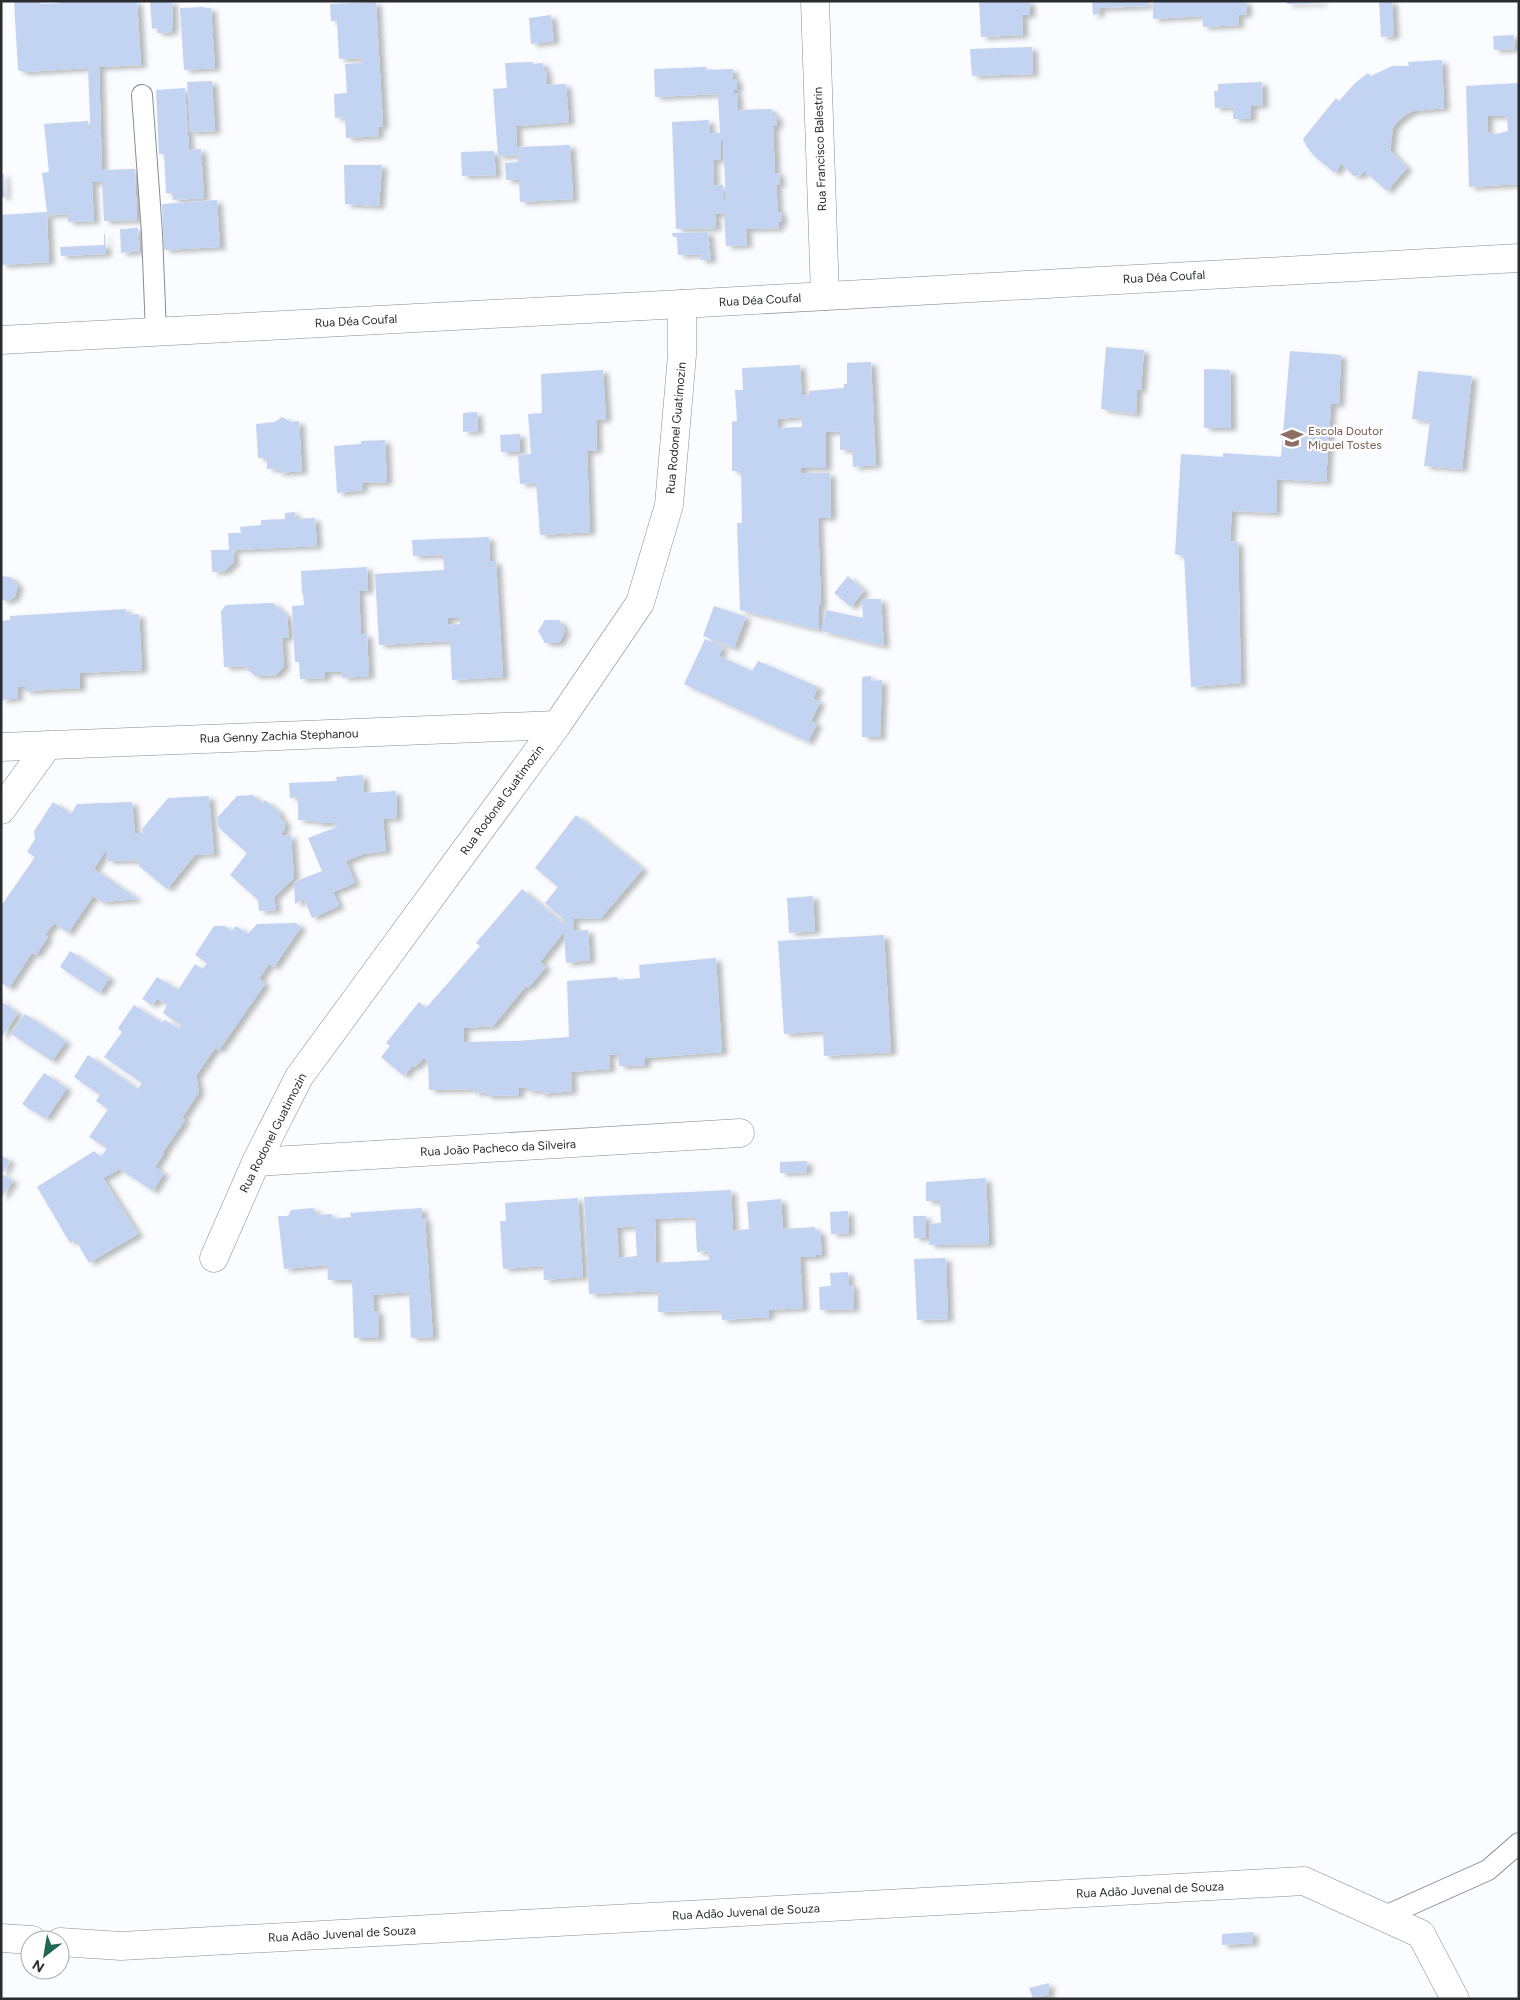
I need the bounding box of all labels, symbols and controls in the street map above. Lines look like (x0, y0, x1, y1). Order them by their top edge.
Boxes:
street label: Rua Francisco Balestrin (811, 86, 829, 211)
street label: Rua Déa Coufal (1122, 268, 1206, 286)
street label: Rua Déa Coufal (718, 291, 802, 309)
street label: Rua Déa Coufal (314, 312, 398, 330)
street label: Rua Rodonel Guatimozin (663, 361, 689, 495)
place label: Escola Doutor Miguel Tostes (1308, 424, 1383, 452)
school or university icon: Escola Doutor Miguel Tostes (1279, 425, 1305, 451)
street label: Rua Genny Zachia Stephanou (199, 726, 359, 746)
street label: Rua Rodonel Guatimozin (457, 742, 547, 858)
street label: Rua Rodonel Guatimozin (237, 1071, 309, 1195)
street label: Rua João Pacheco da Silveira (420, 1137, 576, 1159)
street label: Rua Adão Juvenal de Souza (1076, 1879, 1224, 1901)
street label: Rua Adão Juvenal de Souza (672, 1901, 820, 1923)
street label: Rua Adão Juvenal de Souza (268, 1923, 416, 1945)
north arrow (20, 1930, 70, 1980)
text: N (30, 1956, 48, 1976)

